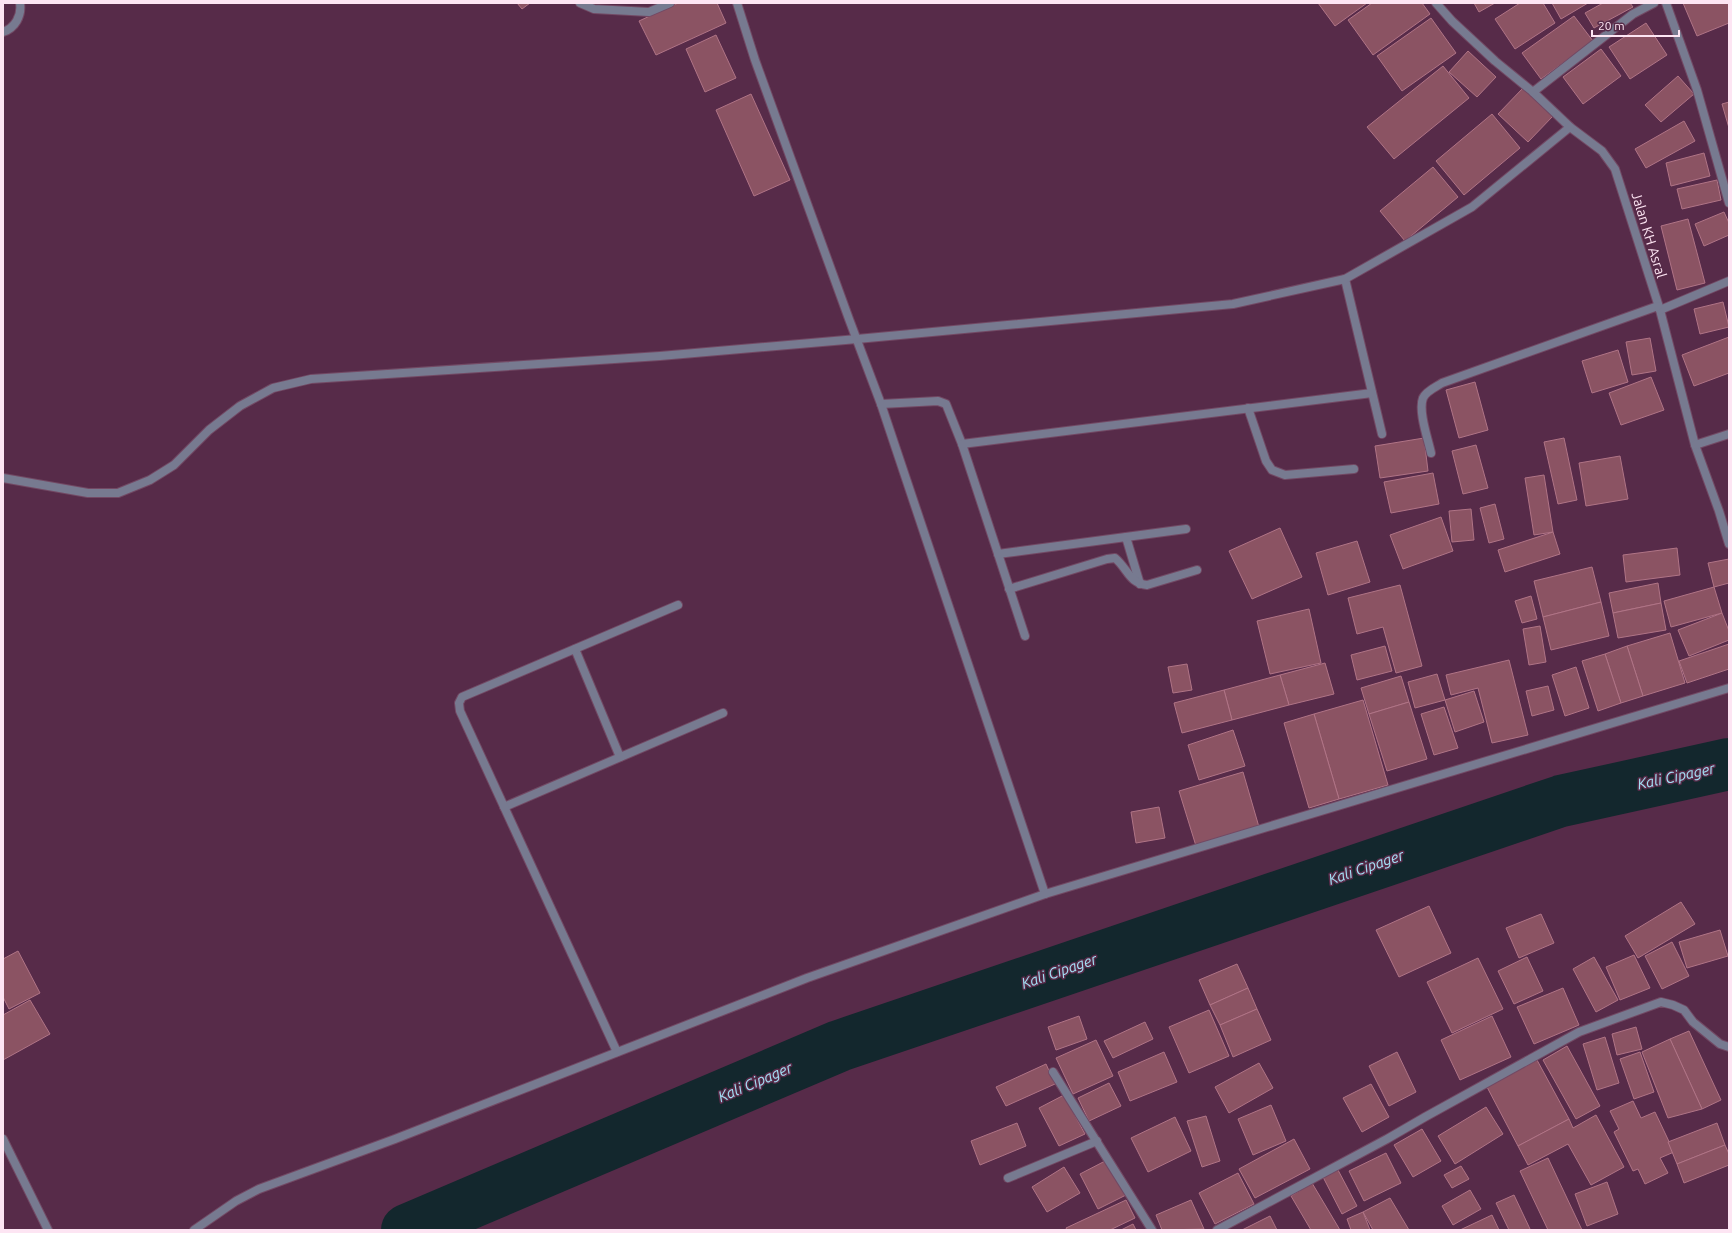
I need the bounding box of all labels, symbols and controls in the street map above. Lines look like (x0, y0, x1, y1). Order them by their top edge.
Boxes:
scale bar (1592, 12, 1679, 38)
text: 20 m (1598, 19, 1625, 32)
street label: Jalan KH Asral (1628, 190, 1670, 280)
water label: Kali Cipager (1636, 759, 1718, 793)
water label: Kali Cipager (1326, 846, 1407, 888)
water label: Kali Cipager (1019, 950, 1100, 992)
water label: Kali Cipager (715, 1058, 796, 1105)

